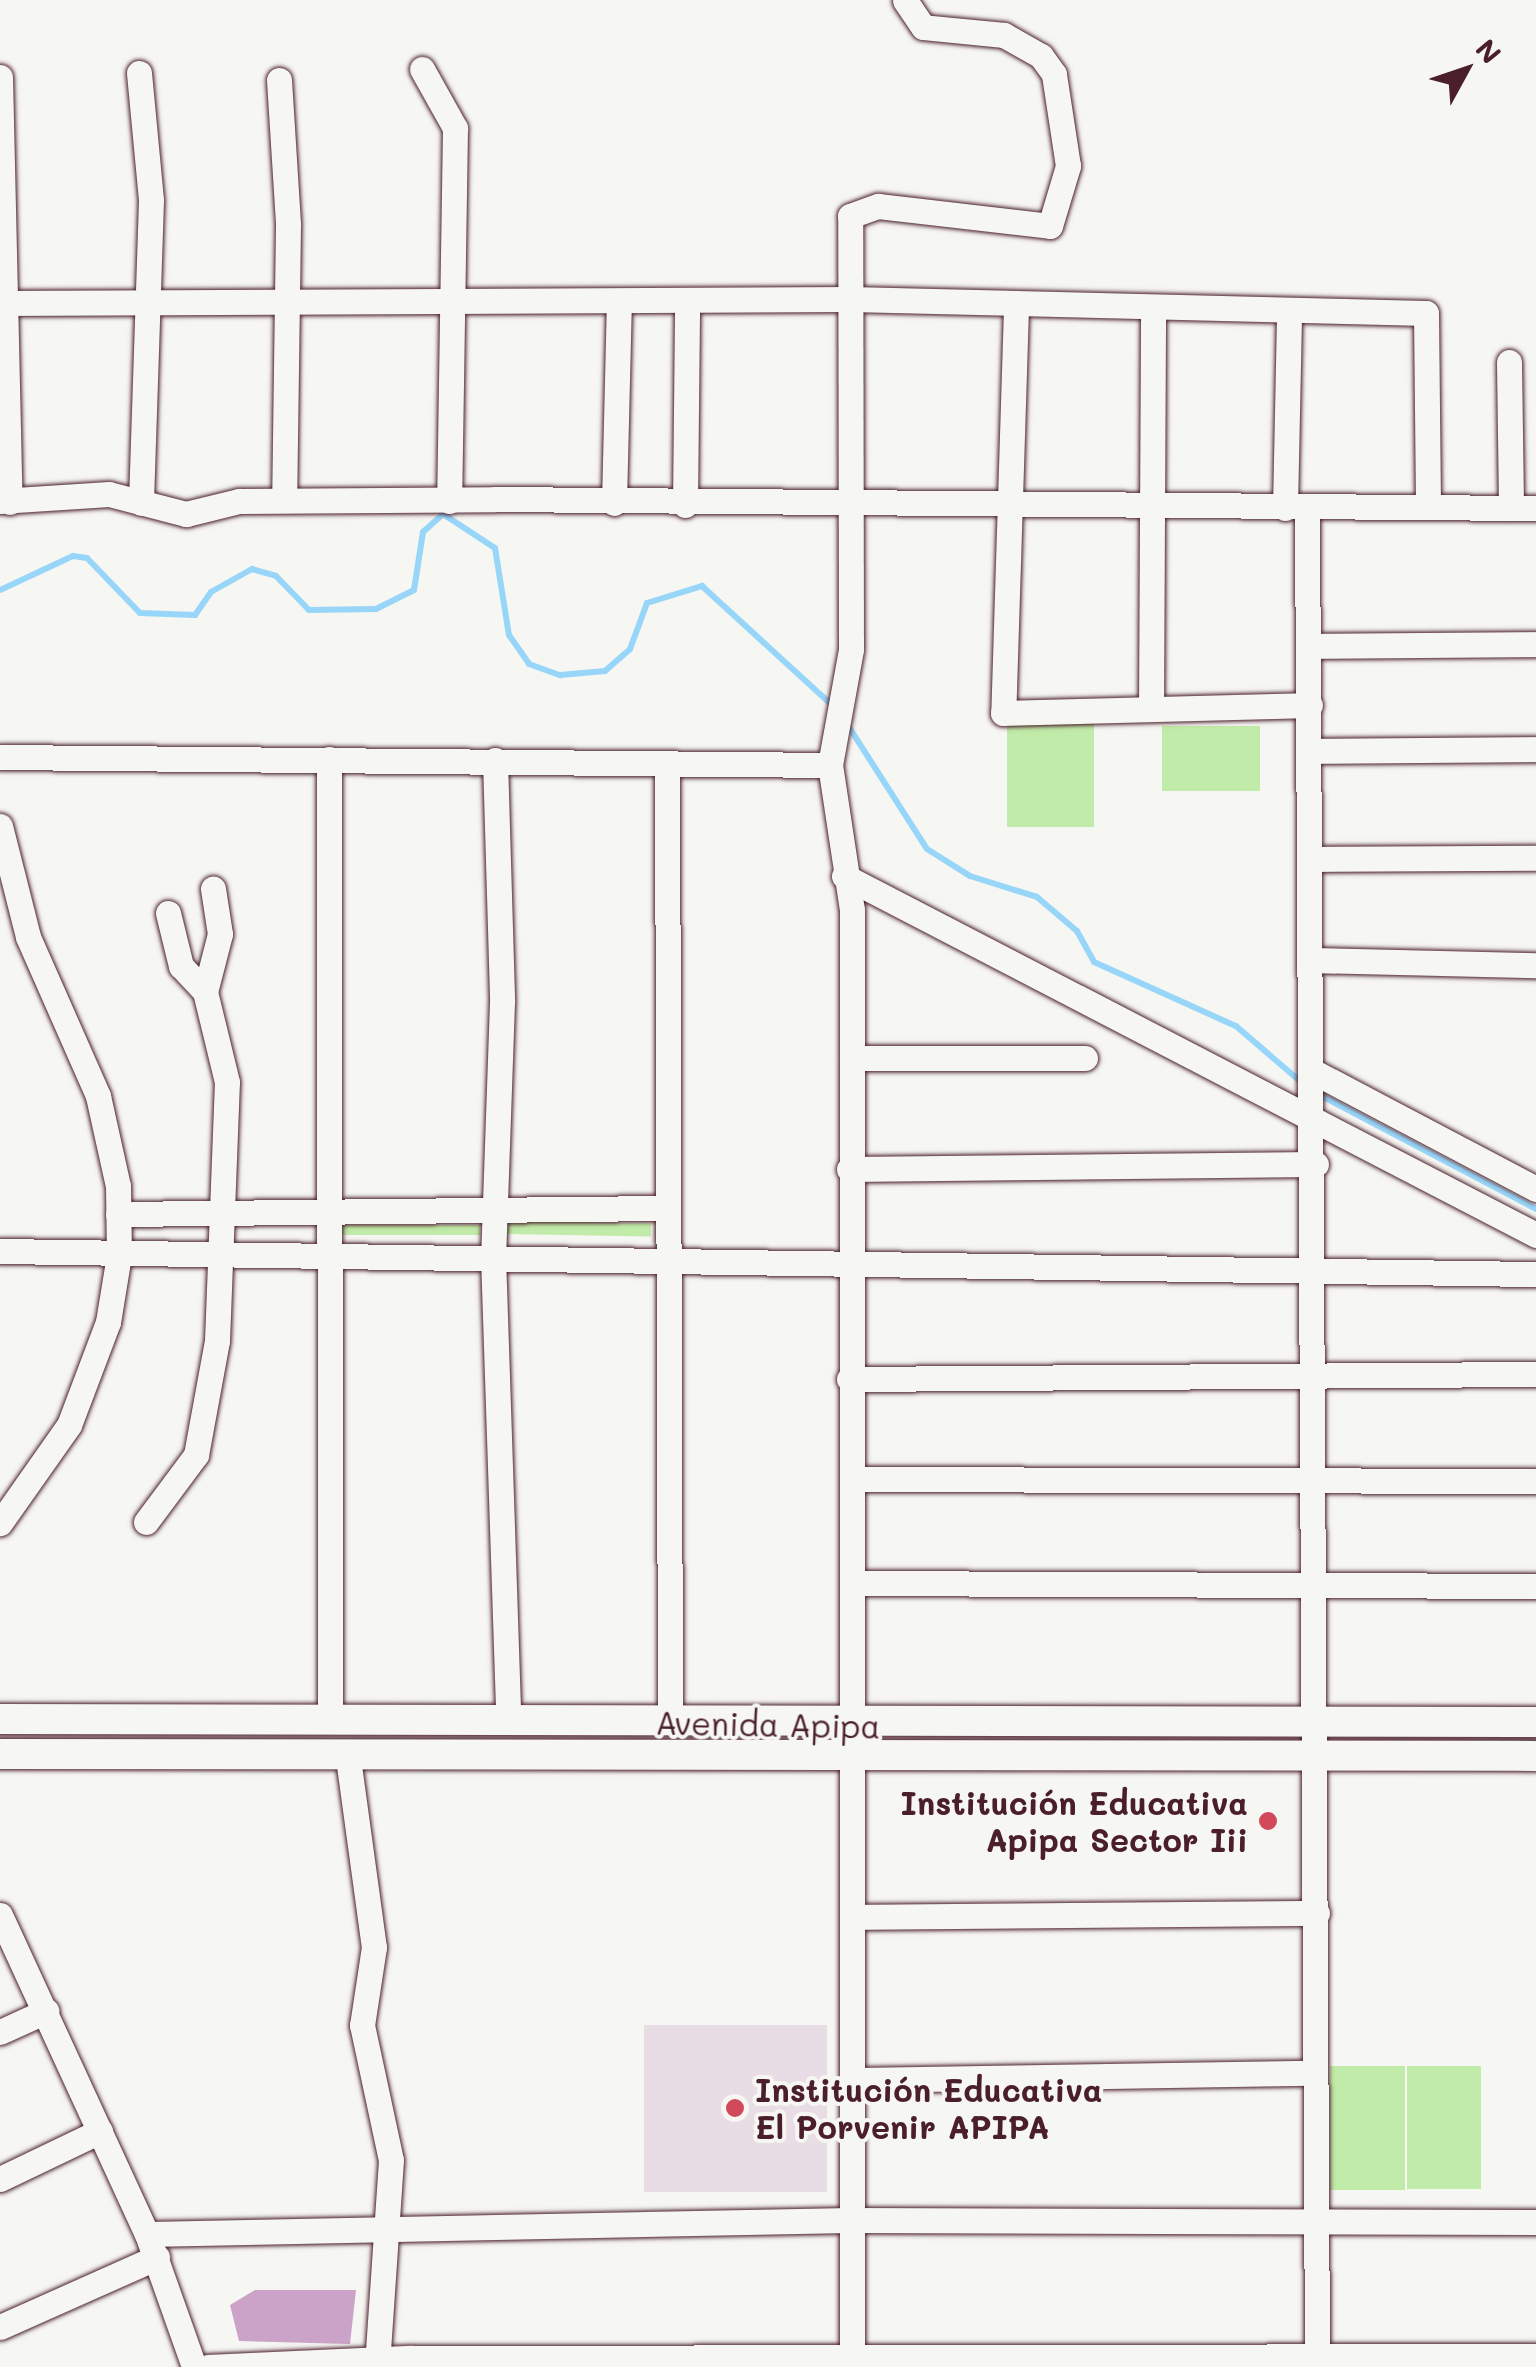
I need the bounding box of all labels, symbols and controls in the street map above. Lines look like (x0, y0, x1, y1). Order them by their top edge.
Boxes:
north arrow (1416, 20, 1516, 120)
text: N (1468, 31, 1510, 70)
street label: Avenida Apipa (655, 1703, 881, 1745)
place label: Institución Educativa Apipa Sector Iii (900, 1784, 1248, 1859)
marker: Institución Educativa Apipa Sector Iii (1257, 1810, 1279, 1832)
place label: Institución Educativa El Porvenir APIPA (755, 2071, 1103, 2146)
marker: Institución Educativa El Porvenir APIPA (724, 2097, 746, 2119)

